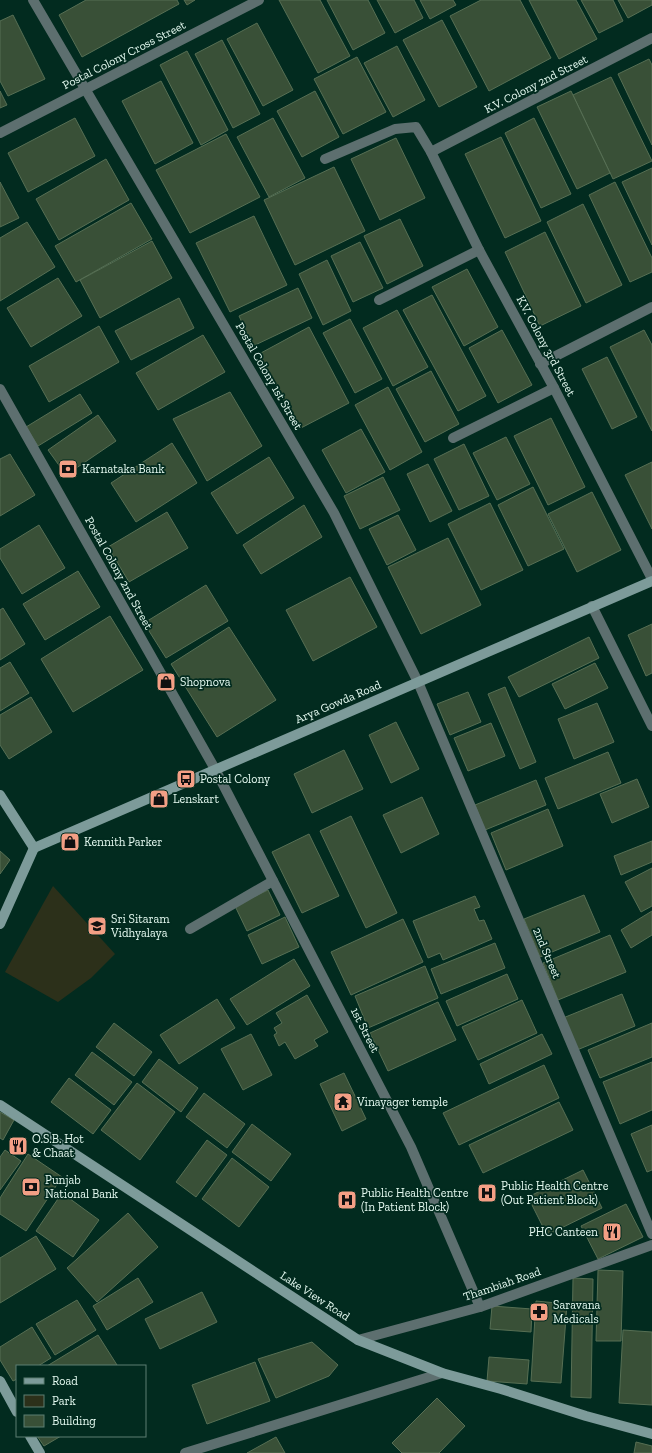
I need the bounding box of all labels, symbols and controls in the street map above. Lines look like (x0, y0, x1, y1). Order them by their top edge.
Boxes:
street label: Postal Colony Cross Street (60, 18, 188, 92)
street label: K.V. Colony 2nd Street (482, 52, 590, 116)
street label: K.V. Colony 3rd Street (514, 293, 579, 399)
street label: Postal Colony 1st Street (233, 320, 306, 432)
bank icon: Karnataka Bank (57, 458, 79, 480)
place label: Karnataka Bank (82, 462, 165, 476)
street label: Postal Colony 2nd Street (82, 514, 156, 632)
shop icon: Shopnova (155, 671, 177, 693)
place label: Shopnova (180, 675, 231, 689)
street label: Arya Gowda Road (293, 677, 383, 726)
bus stop icon: Postal Colony (175, 768, 197, 790)
place label: Postal Colony (200, 772, 271, 786)
shop icon: Lenskart (148, 788, 170, 810)
place label: Lenskart (173, 792, 219, 806)
shop icon: Kennith Parker (59, 831, 81, 853)
place label: Kennith Parker (84, 835, 162, 849)
place label: Sri Sitaram Vidhyalaya (110, 912, 170, 940)
school or university icon: Sri Sitaram Vidhyalaya (86, 915, 108, 937)
street label: 2nd Street (530, 925, 564, 981)
street label: 1st Street (348, 1005, 383, 1055)
temple icon: Vinayager temple (332, 1091, 354, 1113)
place label: Vinayager temple (356, 1095, 448, 1109)
place label: O.S.B. Hot & Chaat (32, 1132, 84, 1160)
restaurant icon: O.S.B. Hot & Chaat (7, 1135, 29, 1157)
place label: Punjab National Bank (45, 1173, 119, 1201)
bank icon: Punjab National Bank (20, 1176, 42, 1198)
place label: Public Health Centre (Out Patient Block) (501, 1179, 609, 1207)
hospital icon: Public Health Centre (Out Patient Block) (476, 1182, 498, 1204)
place label: Public Health Centre (In Patient Block) (361, 1186, 469, 1214)
hospital icon: Public Health Centre (In Patient Block) (336, 1189, 358, 1211)
restaurant icon: PHC Canteen (601, 1221, 623, 1243)
place label: PHC Canteen (529, 1225, 598, 1239)
street label: Thambiah Road (461, 1264, 543, 1304)
street label: Lake View Road (278, 1268, 353, 1324)
place label: Saravana Medicals (553, 1298, 601, 1326)
pharmacy icon: Saravana Medicals (528, 1301, 550, 1323)
legend (16, 1365, 146, 1437)
text: Road (52, 1374, 78, 1388)
text: Park (52, 1394, 77, 1408)
text: Building (52, 1414, 96, 1428)

